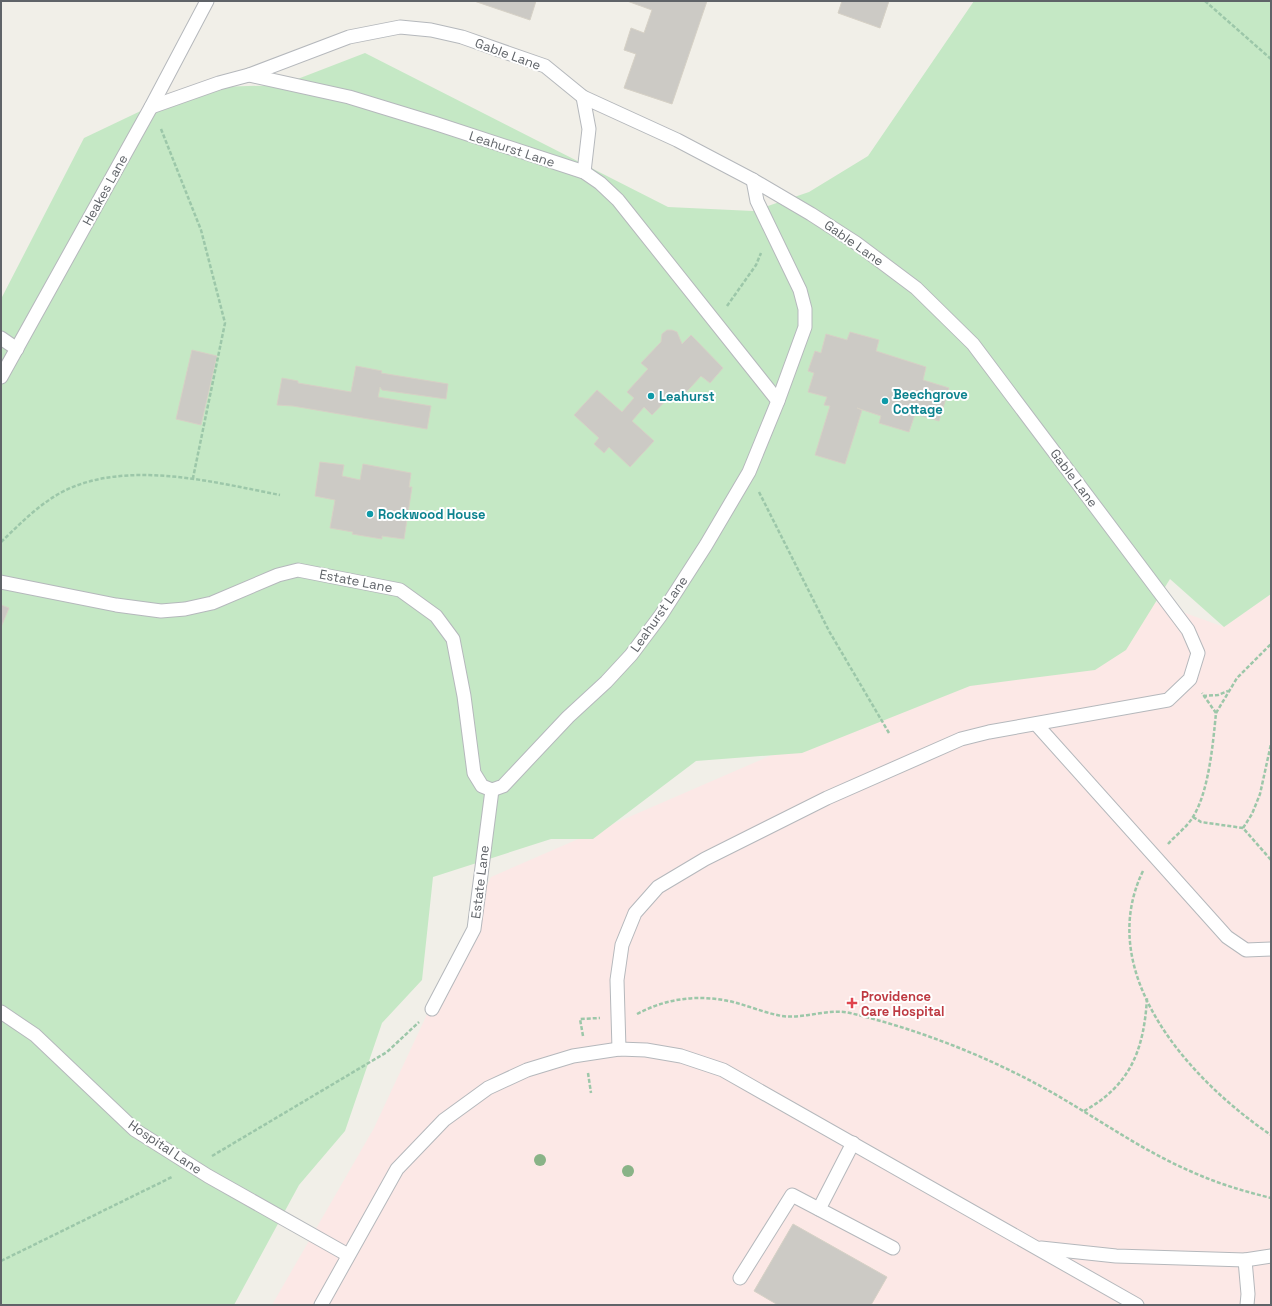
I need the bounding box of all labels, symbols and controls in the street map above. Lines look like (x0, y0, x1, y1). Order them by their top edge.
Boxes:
street label: Gable Lane (473, 34, 543, 74)
street label: Leahurst Lane (467, 127, 557, 171)
street label: Heakes Lane (79, 152, 131, 228)
street label: Gable Lane (821, 216, 887, 270)
place label: Beechgrove Cottage (893, 386, 968, 418)
place label: Leahurst (659, 388, 715, 405)
marker: Leahurst (646, 391, 656, 401)
marker: Beechgrove Cottage (880, 396, 890, 406)
street label: Gable Lane (1046, 445, 1102, 511)
place label: Rockwood House (378, 506, 486, 523)
marker: Rockwood House (365, 509, 375, 519)
street label: Estate Lane (318, 566, 394, 596)
street label: Leahurst Lane (626, 573, 692, 655)
street label: Estate Lane (467, 844, 493, 920)
place label: Providence Care Hospital (861, 988, 945, 1020)
marker: Providence Care Hospital (846, 997, 858, 1009)
street label: Hospital Lane (125, 1116, 205, 1178)

